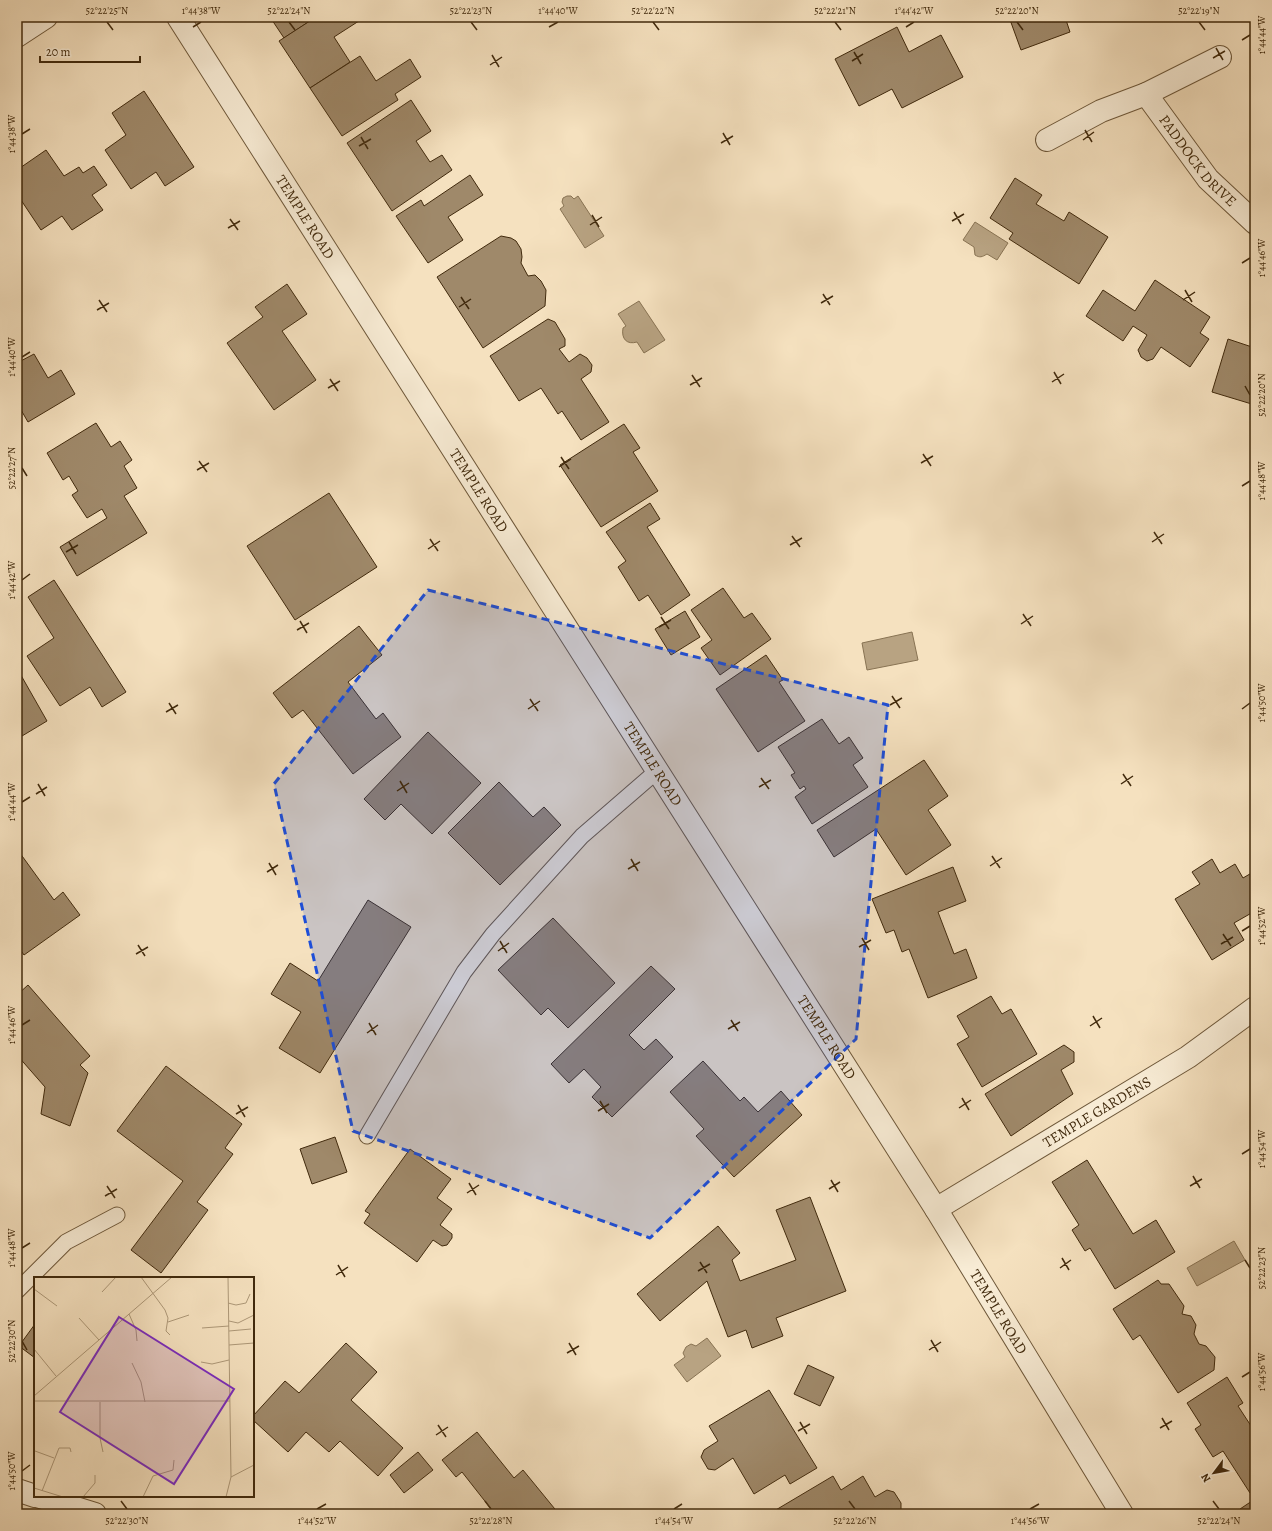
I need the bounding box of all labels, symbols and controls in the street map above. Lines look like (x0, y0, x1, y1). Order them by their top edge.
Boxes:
text: 52°22'25"N (86, 4, 128, 17)
text: 1°44'38"W (182, 4, 221, 17)
text: 52°22'24"N (268, 4, 310, 17)
text: 52°22'23"N (450, 4, 492, 17)
text: 1°44'40"W (538, 4, 578, 17)
text: 52°22'22"N (632, 4, 675, 17)
text: 52°22'21"N (814, 4, 856, 17)
text: 1°44'42"W (895, 4, 934, 17)
text: 52°22'20"N (995, 4, 1039, 17)
text: 52°22'19"N (1178, 4, 1220, 17)
text: 1°44'44"W (1255, 15, 1268, 54)
scale bar (40, 38, 140, 64)
text: 20 m (46, 44, 70, 60)
street label: PADDOCK DRIVE (1154, 111, 1241, 211)
text: 1°44'38"W (5, 114, 18, 153)
street label: TEMPLE ROAD (271, 171, 339, 263)
text: 1°44'46"W (1255, 238, 1268, 277)
text: 1°44'40"W (5, 337, 18, 377)
text: 52°22'20"N (1255, 373, 1268, 417)
street label: TEMPLE ROAD (445, 445, 513, 536)
text: 52°22'27"N (5, 447, 18, 489)
text: 1°44'48"W (1255, 461, 1268, 500)
text: 1°44'42"W (5, 560, 18, 599)
text: 1°44'50"W (1255, 683, 1268, 723)
street label: TEMPLE ROAD (619, 718, 687, 810)
text: 1°44'44"W (5, 782, 18, 821)
text: 1°44'52"W (1255, 906, 1268, 945)
street label: TEMPLE ROAD (793, 991, 861, 1083)
text: 1°44'46"W (5, 1005, 18, 1044)
street label: TEMPLE GARDENS (1039, 1071, 1155, 1152)
text: 1°44'54"W (1255, 1129, 1268, 1168)
text: 1°44'48"W (5, 1228, 18, 1267)
text: 52°22'23"N (1255, 1247, 1268, 1289)
street label: TEMPLE ROAD (965, 1266, 1032, 1358)
inset map (34, 1277, 254, 1497)
text: 52°22'30"N (5, 1320, 18, 1363)
text: 1°44'56"W (1255, 1352, 1268, 1391)
text: 1°44'50"W (5, 1451, 18, 1491)
north arrow (1194, 1453, 1234, 1493)
text: N (1197, 1471, 1214, 1485)
text: 52°22'30"N (106, 1514, 149, 1527)
text: 1°44'52"W (298, 1514, 337, 1527)
text: 52°22'28"N (469, 1514, 513, 1527)
text: 1°44'54"W (655, 1514, 694, 1527)
text: 52°22'26"N (834, 1514, 876, 1527)
text: 1°44'56"W (1011, 1514, 1050, 1527)
text: 52°22'24"N (1198, 1514, 1240, 1527)

